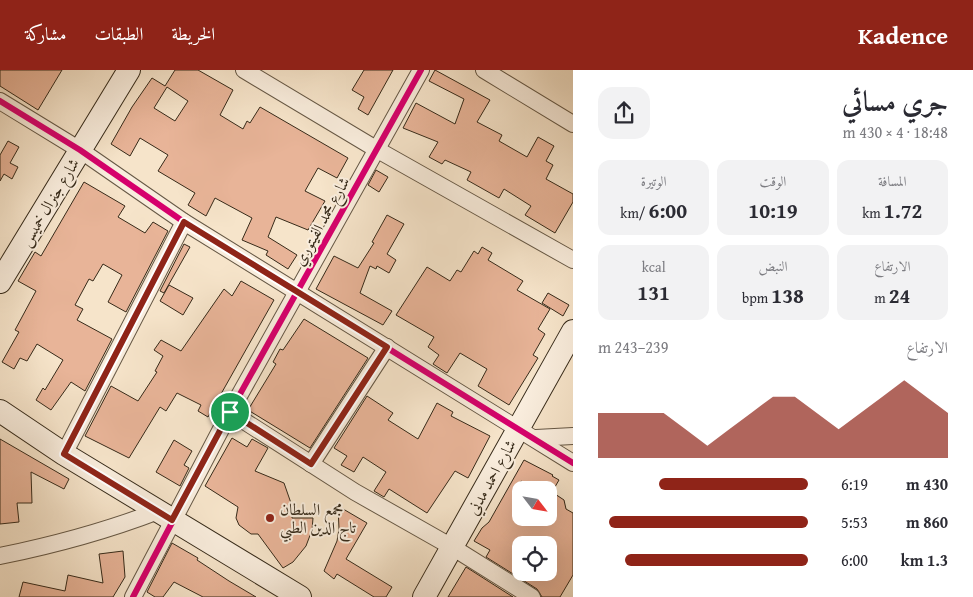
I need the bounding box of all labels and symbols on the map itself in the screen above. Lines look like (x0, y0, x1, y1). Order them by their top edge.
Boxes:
street label: شارع جنرال خميس (13, 153, 87, 252)
street label: شارع محمد الفيتوري (287, 172, 357, 271)
pin (209, 391, 251, 433)
street label: شارع احمد مدني (460, 435, 523, 520)
north arrow (512, 481, 558, 526)
place label: مجمع السلطان تاج الدين الطبي (280, 497, 357, 543)
marker: مجمع السلطان تاج الدين الطبي (264, 512, 276, 524)

